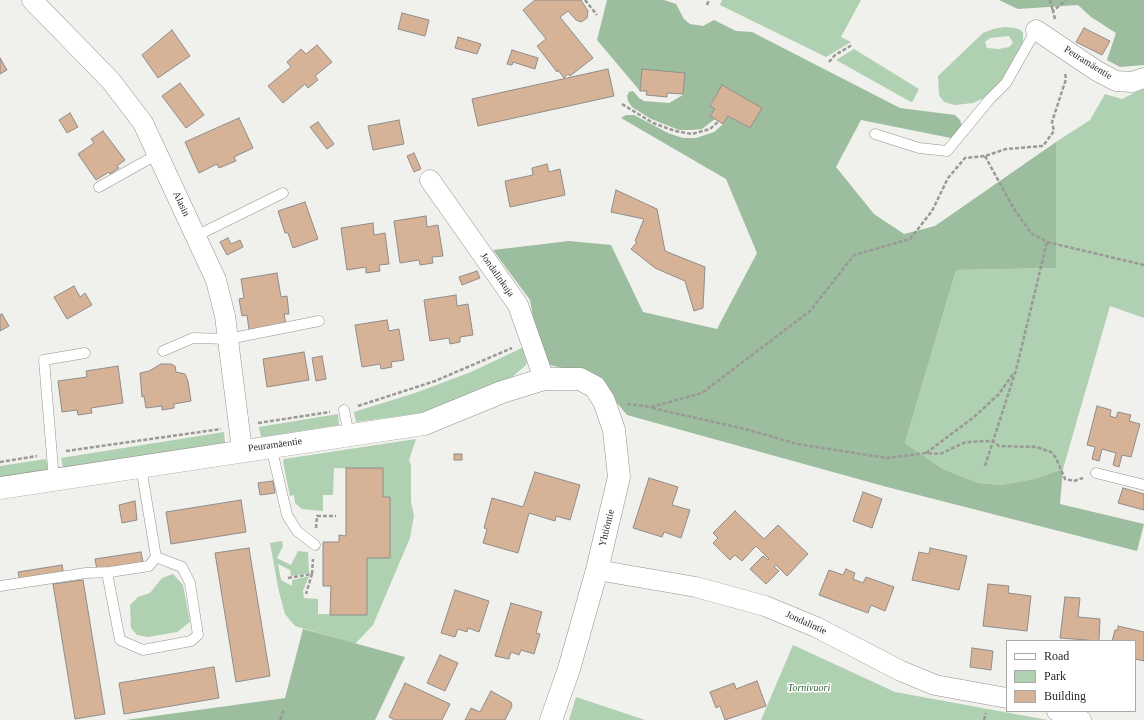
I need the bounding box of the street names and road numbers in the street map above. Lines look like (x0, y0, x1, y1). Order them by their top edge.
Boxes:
street label: Peuramäentie (1062, 43, 1114, 83)
street label: Alasin (170, 190, 192, 218)
street label: Jondalinkuja (477, 251, 517, 299)
street label: Peuramäentie (247, 435, 303, 455)
street label: Yhtiöntie (597, 508, 617, 548)
street label: Jondalintie (784, 609, 828, 637)

